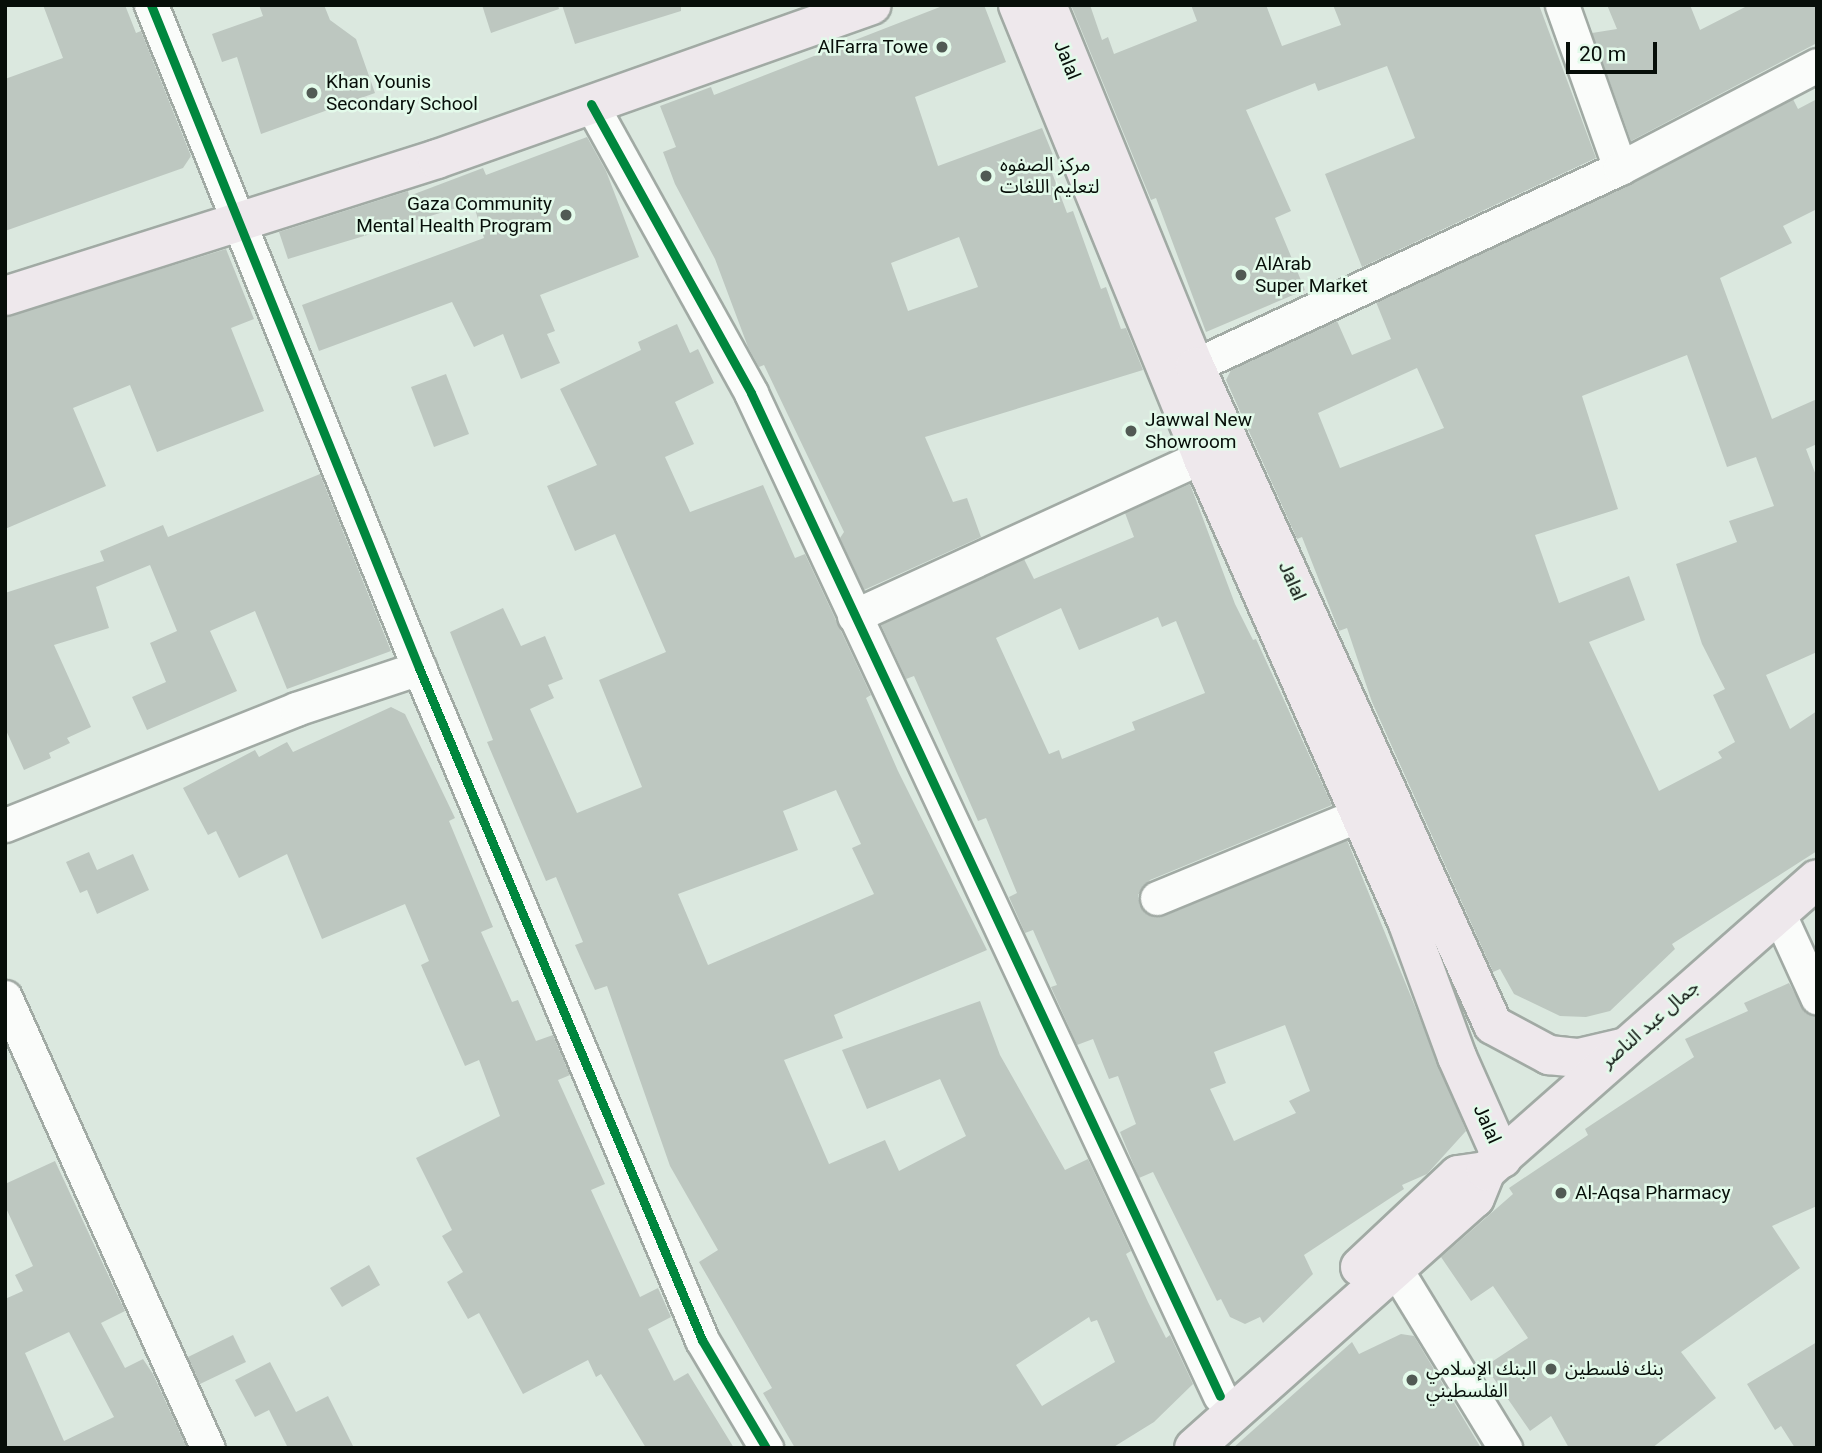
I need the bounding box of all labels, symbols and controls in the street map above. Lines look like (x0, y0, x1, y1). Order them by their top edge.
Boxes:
scale bar (1570, 28, 1661, 72)
place label: AlFarra Towe (817, 36, 928, 58)
street label: Jalal (1049, 37, 1085, 83)
marker: AlFarra Towe (934, 39, 950, 55)
text: 20 m (1579, 42, 1626, 66)
place label: Khan Younis Secondary School (326, 71, 478, 115)
marker: Khan Younis Secondary School (304, 85, 320, 101)
place label: مركز الصفوه لتعليم اللغات (1000, 154, 1100, 198)
marker: مركز الصفوه لتعليم اللغات (978, 168, 994, 184)
place label: Gaza Community Mental Health Program (356, 193, 552, 237)
marker: Gaza Community Mental Health Program (558, 207, 574, 223)
place label: AlArab Super Market (1255, 253, 1368, 297)
marker: AlArab Super Market (1233, 267, 1249, 283)
place label: Jawwal New Showroom (1145, 409, 1252, 453)
marker: Jawwal New Showroom (1123, 423, 1139, 439)
street label: Jalal (1273, 558, 1311, 604)
street label: جمال عبد الناصر (1596, 975, 1704, 1073)
street label: Jalal (1468, 1101, 1506, 1147)
place label: Al-Aqsa Pharmacy (1575, 1182, 1730, 1204)
marker: Al-Aqsa Pharmacy (1553, 1185, 1569, 1201)
place label: البنك الإسلامي الفلسطيني (1426, 1358, 1537, 1402)
place label: بنك فلسطين (1565, 1358, 1664, 1380)
marker: بنك فلسطين (1543, 1361, 1559, 1377)
marker: البنك الإسلامي الفلسطيني (1404, 1372, 1420, 1388)

